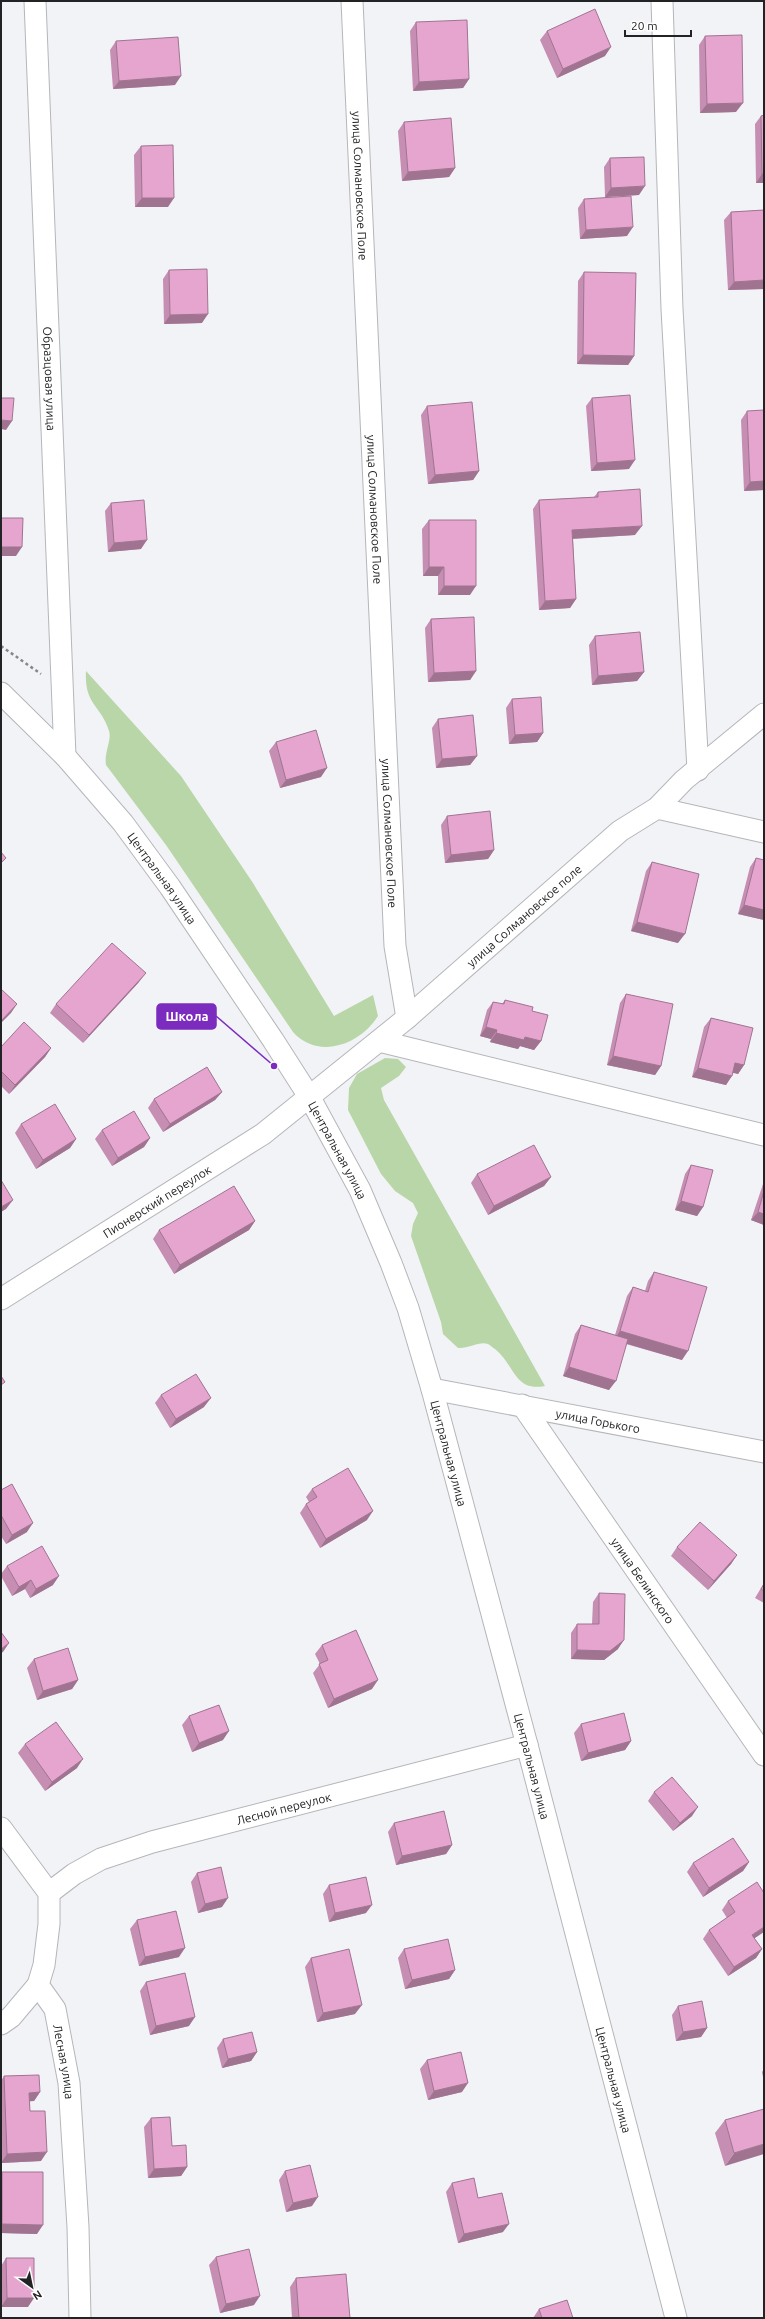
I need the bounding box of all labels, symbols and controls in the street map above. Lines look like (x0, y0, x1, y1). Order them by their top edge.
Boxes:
scale bar (625, 12, 691, 38)
text: 20 m (631, 19, 658, 32)
street label: улица Солмановское Поле (351, 111, 370, 261)
street label: Образцовая улица (41, 326, 59, 431)
street label: улица Солмановское Поле (365, 434, 385, 584)
street label: улица Солмановское Поле (380, 758, 400, 908)
street label: Центральная улица (125, 830, 199, 926)
street label: улица Солмановское поле (464, 862, 584, 969)
callout: Школа (157, 1004, 216, 1029)
text: Школа (166, 1009, 208, 1023)
street label: Центральная улица (306, 1099, 369, 1201)
street label: Пионерский переулок (100, 1162, 213, 1240)
street label: Центральная улица (429, 1399, 469, 1508)
street label: улица Горького (555, 1406, 641, 1435)
street label: улица Белинского (609, 1535, 677, 1626)
street label: Центральная улица (512, 1712, 553, 1821)
street label: Лесной переулок (235, 1789, 332, 1826)
street label: Лесная улица (52, 2023, 76, 2100)
street label: Центральная улица (594, 2025, 634, 2134)
north arrow (12, 2267, 52, 2307)
text: N (31, 2288, 44, 2303)

